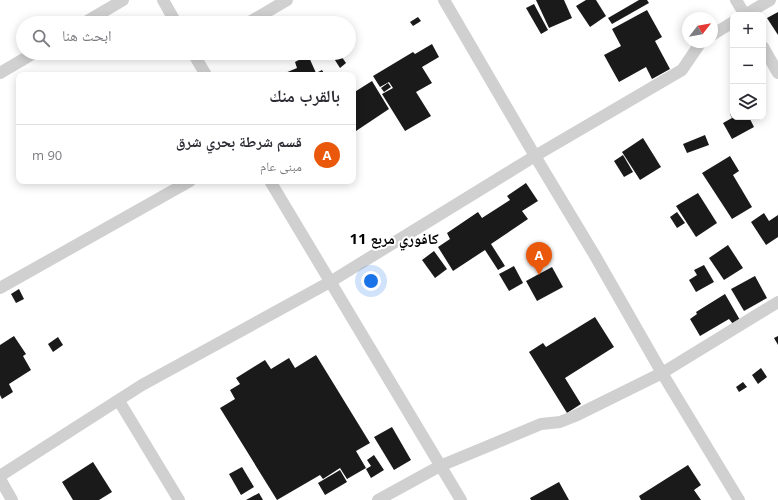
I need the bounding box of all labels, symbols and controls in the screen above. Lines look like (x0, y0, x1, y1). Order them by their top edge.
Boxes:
north arrow (682, 12, 718, 48)
map controls (730, 12, 766, 120)
button: + (730, 12, 766, 48)
search box (16, 16, 356, 60)
text: ابحث هنا (62, 25, 112, 45)
icon: search (30, 27, 52, 49)
button: − (730, 48, 766, 84)
text: بالقرب منك (269, 84, 340, 107)
button: layers (730, 84, 766, 120)
text: قسم شرطة بحري شرق (176, 131, 302, 151)
text: 90 m (32, 146, 62, 164)
text: A (323, 146, 332, 164)
text: مبنى عام (260, 157, 302, 175)
district label: كافوري مربع 11 (349, 228, 439, 251)
pin: A (526, 242, 552, 275)
your location (361, 271, 381, 291)

